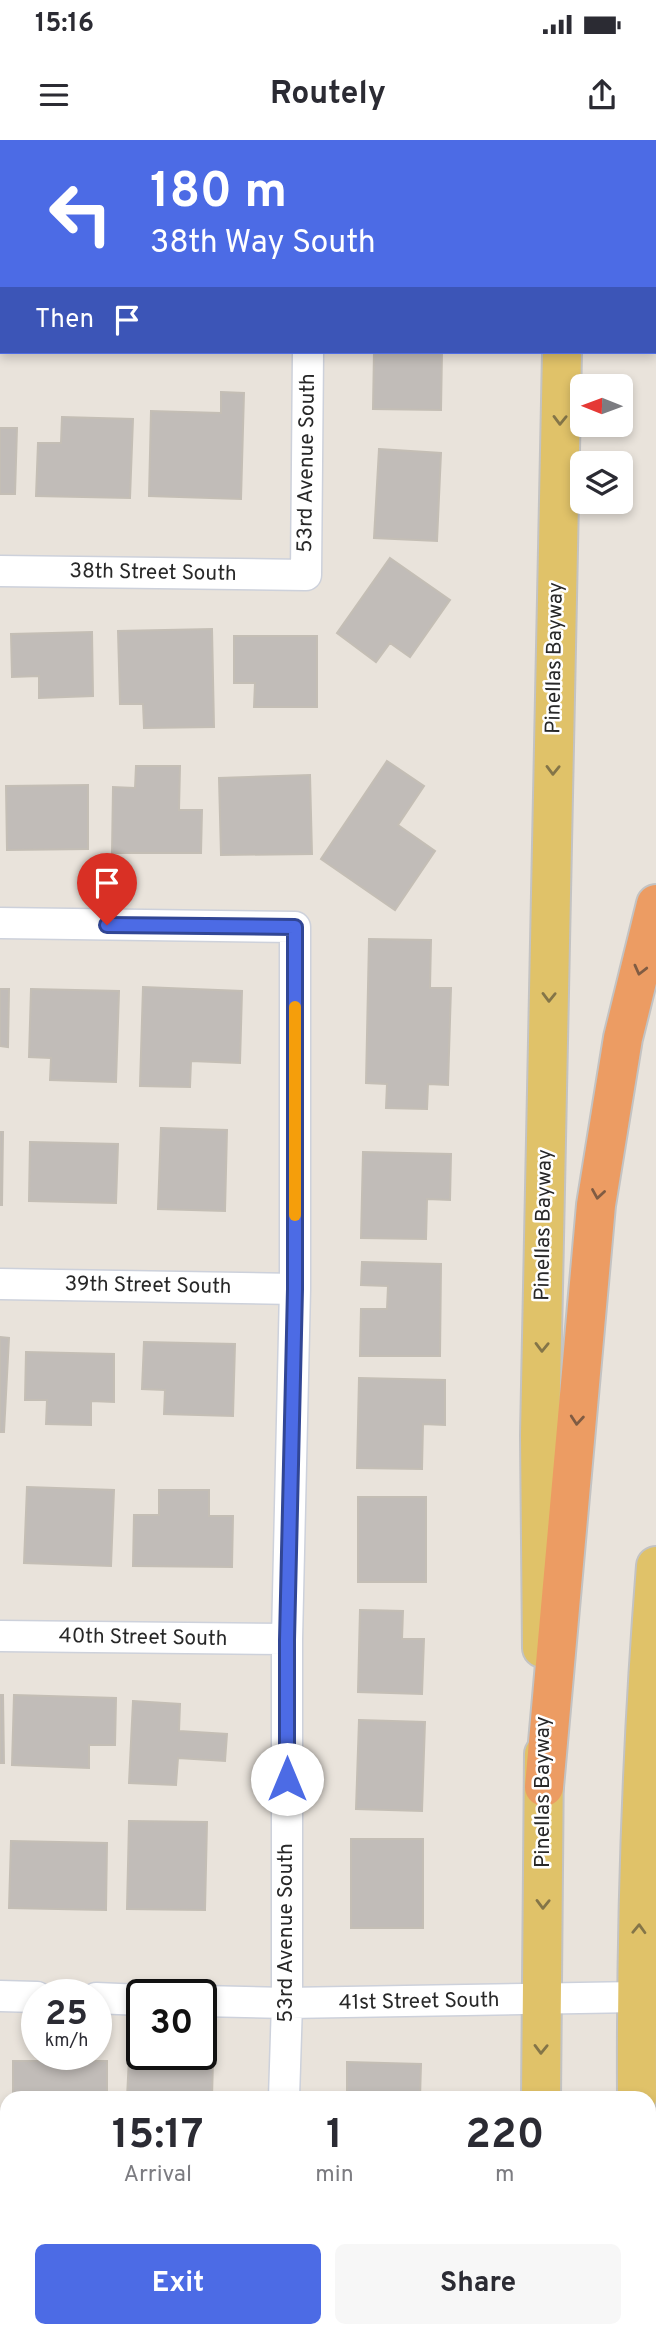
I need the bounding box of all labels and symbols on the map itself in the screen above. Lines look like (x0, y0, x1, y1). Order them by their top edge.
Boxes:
street label: 53rd Avenue South (292, 373, 322, 553)
north arrow (570, 374, 634, 438)
one-way arrow (552, 415, 568, 426)
street label: 38th Street South (69, 558, 237, 588)
street label: Pinellas Bayway (540, 582, 570, 734)
one-way arrow (545, 765, 561, 776)
pin (77, 853, 137, 925)
one-way arrow (634, 964, 648, 976)
one-way arrow (541, 992, 556, 1003)
street label: Pinellas Bayway (529, 1149, 559, 1301)
one-way arrow (591, 1188, 606, 1200)
street label: 39th Street South (64, 1271, 232, 1301)
one-way arrow (534, 1342, 549, 1353)
one-way arrow (570, 1415, 585, 1426)
street label: 40th Street South (58, 1623, 228, 1653)
street label: Pinellas Bayway (530, 1716, 557, 1868)
position arrow (250, 1742, 324, 1816)
street label: 53rd Avenue South (273, 1843, 300, 2023)
one-way arrow (535, 1900, 551, 1910)
one-way arrow (631, 1923, 647, 1934)
speed limit sign: 30 (126, 1979, 217, 2070)
street label: 41st Street South (338, 1987, 500, 2017)
one-way arrow (534, 2044, 549, 2055)

